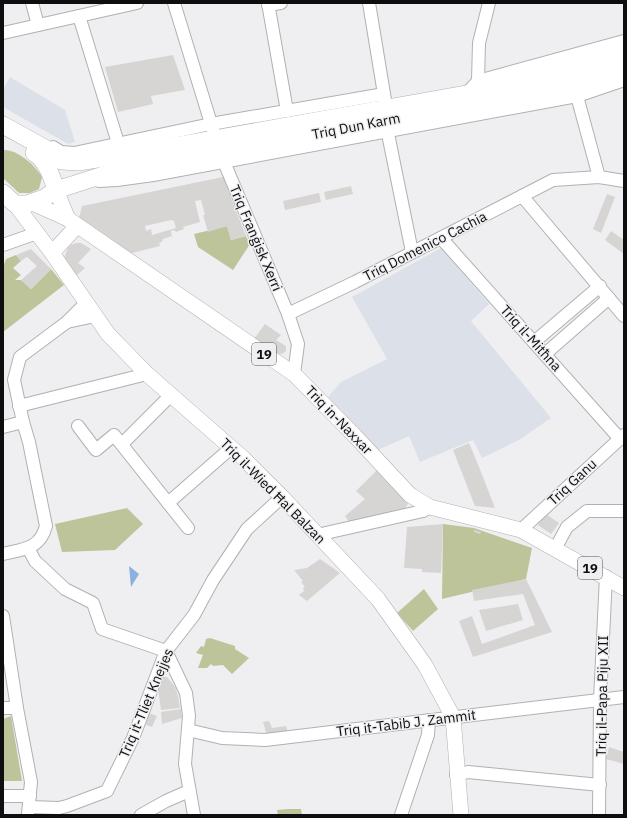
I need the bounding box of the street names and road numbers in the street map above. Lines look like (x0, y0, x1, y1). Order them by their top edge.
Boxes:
street label: Triq Dun Karm (310, 109, 402, 143)
street label: Triq Franġisk Xerri (225, 182, 287, 294)
street label: Triq Domenico Cachia (360, 207, 490, 285)
street label: Triq il-Mitħna (496, 301, 566, 375)
road number: 19 (252, 343, 276, 365)
street label: Triq in-Naxxar (302, 382, 376, 458)
street label: Triq il-Wied Ħal Balzan (216, 434, 330, 548)
street label: Triq Ganu (544, 455, 600, 509)
road number: 19 (578, 557, 602, 579)
street label: Triq il-Papa Piju XII (592, 635, 612, 757)
street label: Triq it-Tliet Knejjes (115, 645, 177, 761)
street label: Triq it-Tabib J. Zammit (335, 705, 477, 740)

